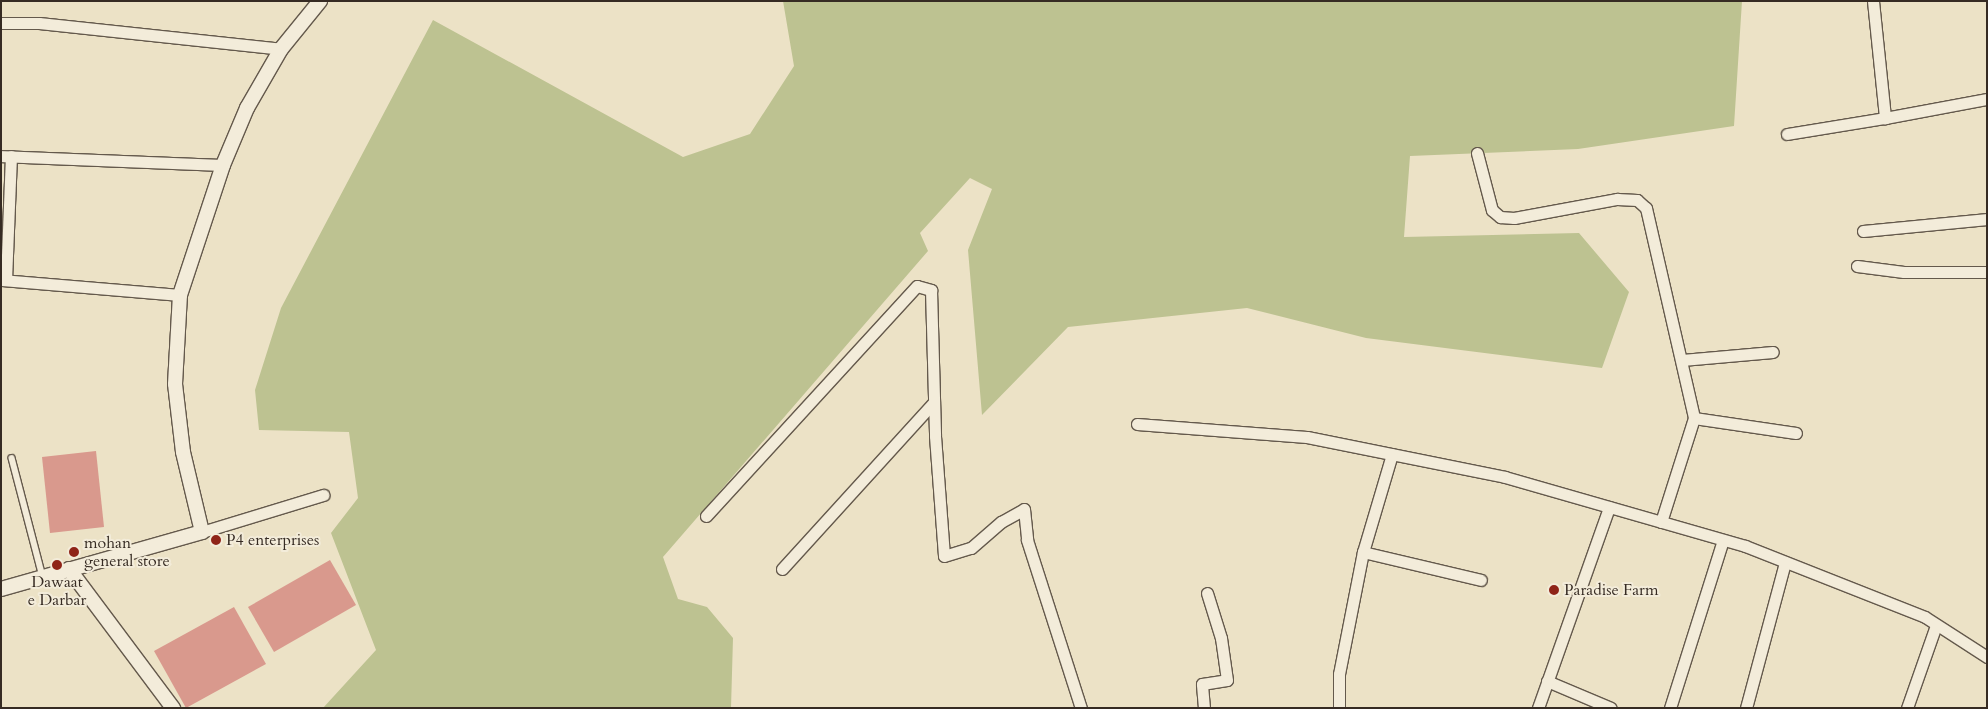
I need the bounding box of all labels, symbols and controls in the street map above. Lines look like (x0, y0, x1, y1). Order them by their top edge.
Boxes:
place label: P4 enterprises (226, 530, 319, 550)
place label: mohan general store (84, 533, 170, 571)
marker: P4 enterprises (210, 534, 222, 546)
marker: mohan general store (68, 546, 80, 558)
marker: Dawaat e Darbar (51, 559, 63, 571)
place label: Dawaat e Darbar (28, 572, 86, 610)
place label: Paradise Farm (1564, 580, 1658, 600)
marker: Paradise Farm (1548, 584, 1560, 596)

